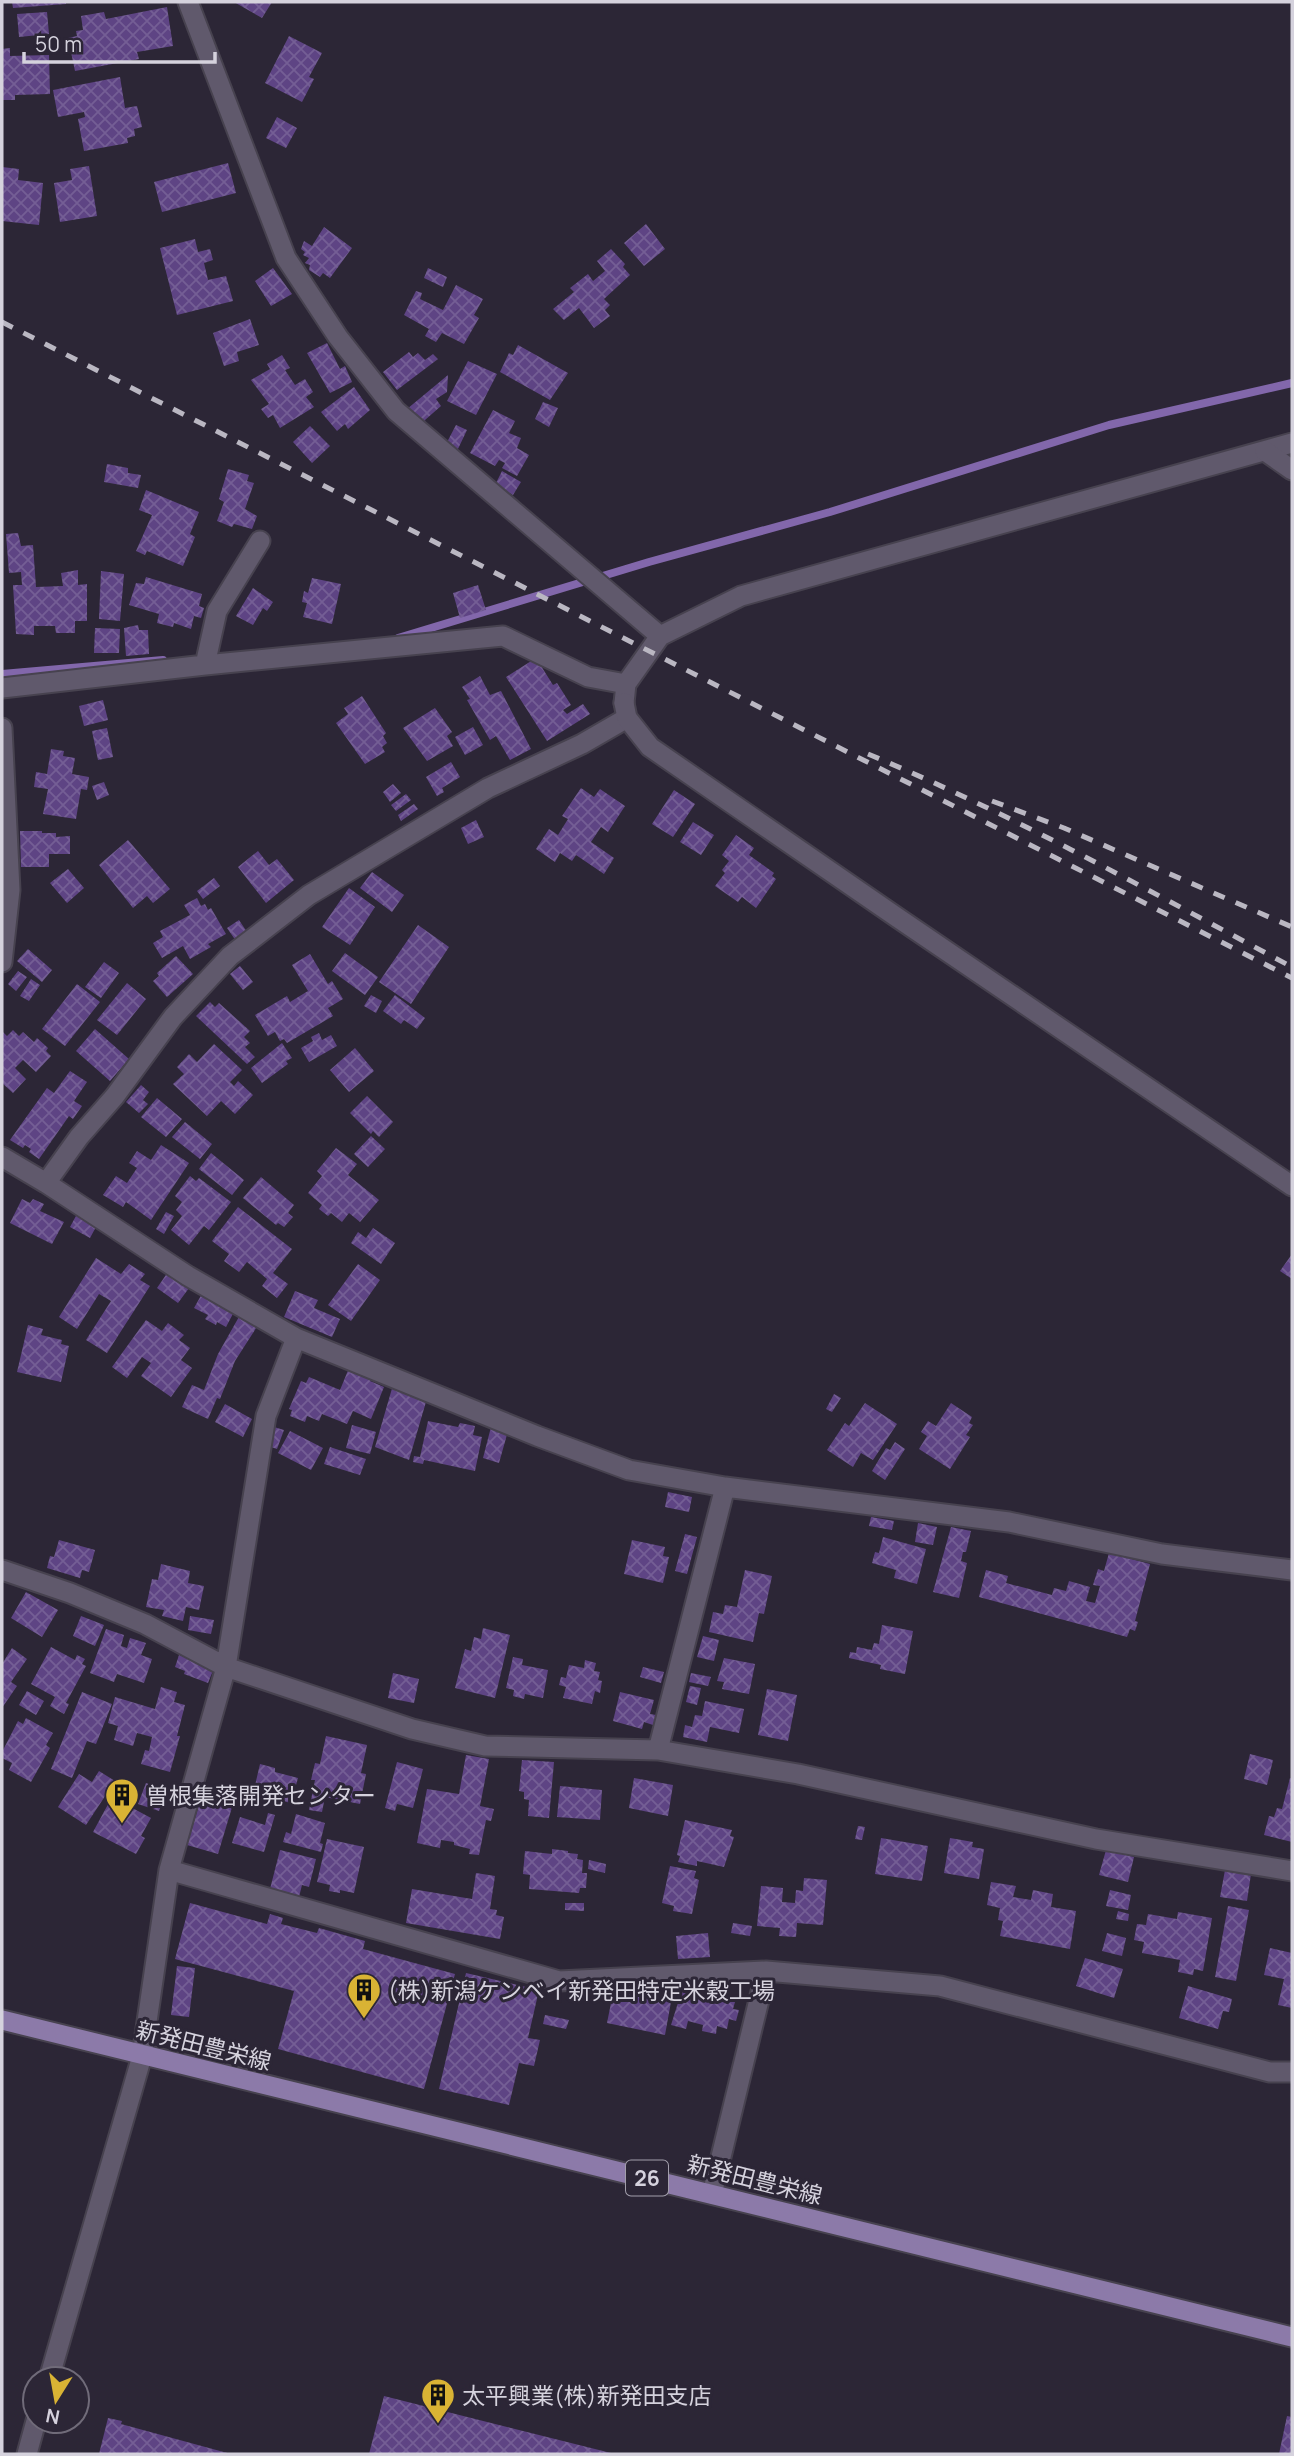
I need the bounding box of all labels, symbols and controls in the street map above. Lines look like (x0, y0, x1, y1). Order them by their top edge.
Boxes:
scale bar (24, 21, 215, 65)
text: 50 m (35, 30, 82, 58)
building icon: 曽根集落開発センター (103, 1776, 141, 1825)
place label: 曽根集落開発センター (146, 1779, 376, 1811)
building icon: (株)新潟ケンベイ新発田特定米穀工場 (345, 1971, 383, 2020)
place label: (株)新潟ケンベイ新発田特定米穀工場 (388, 1974, 775, 2006)
street label: 新発田豊栄線 (133, 2013, 275, 2077)
street label: 新発田豊栄線 (684, 2147, 826, 2211)
road number: 26 (626, 2160, 668, 2196)
north arrow (21, 2365, 91, 2435)
building icon: 太平興業(株)新発田支店 (419, 2376, 457, 2425)
place label: 太平興業(株)新発田支店 (462, 2379, 712, 2411)
text: N (44, 2403, 62, 2431)

